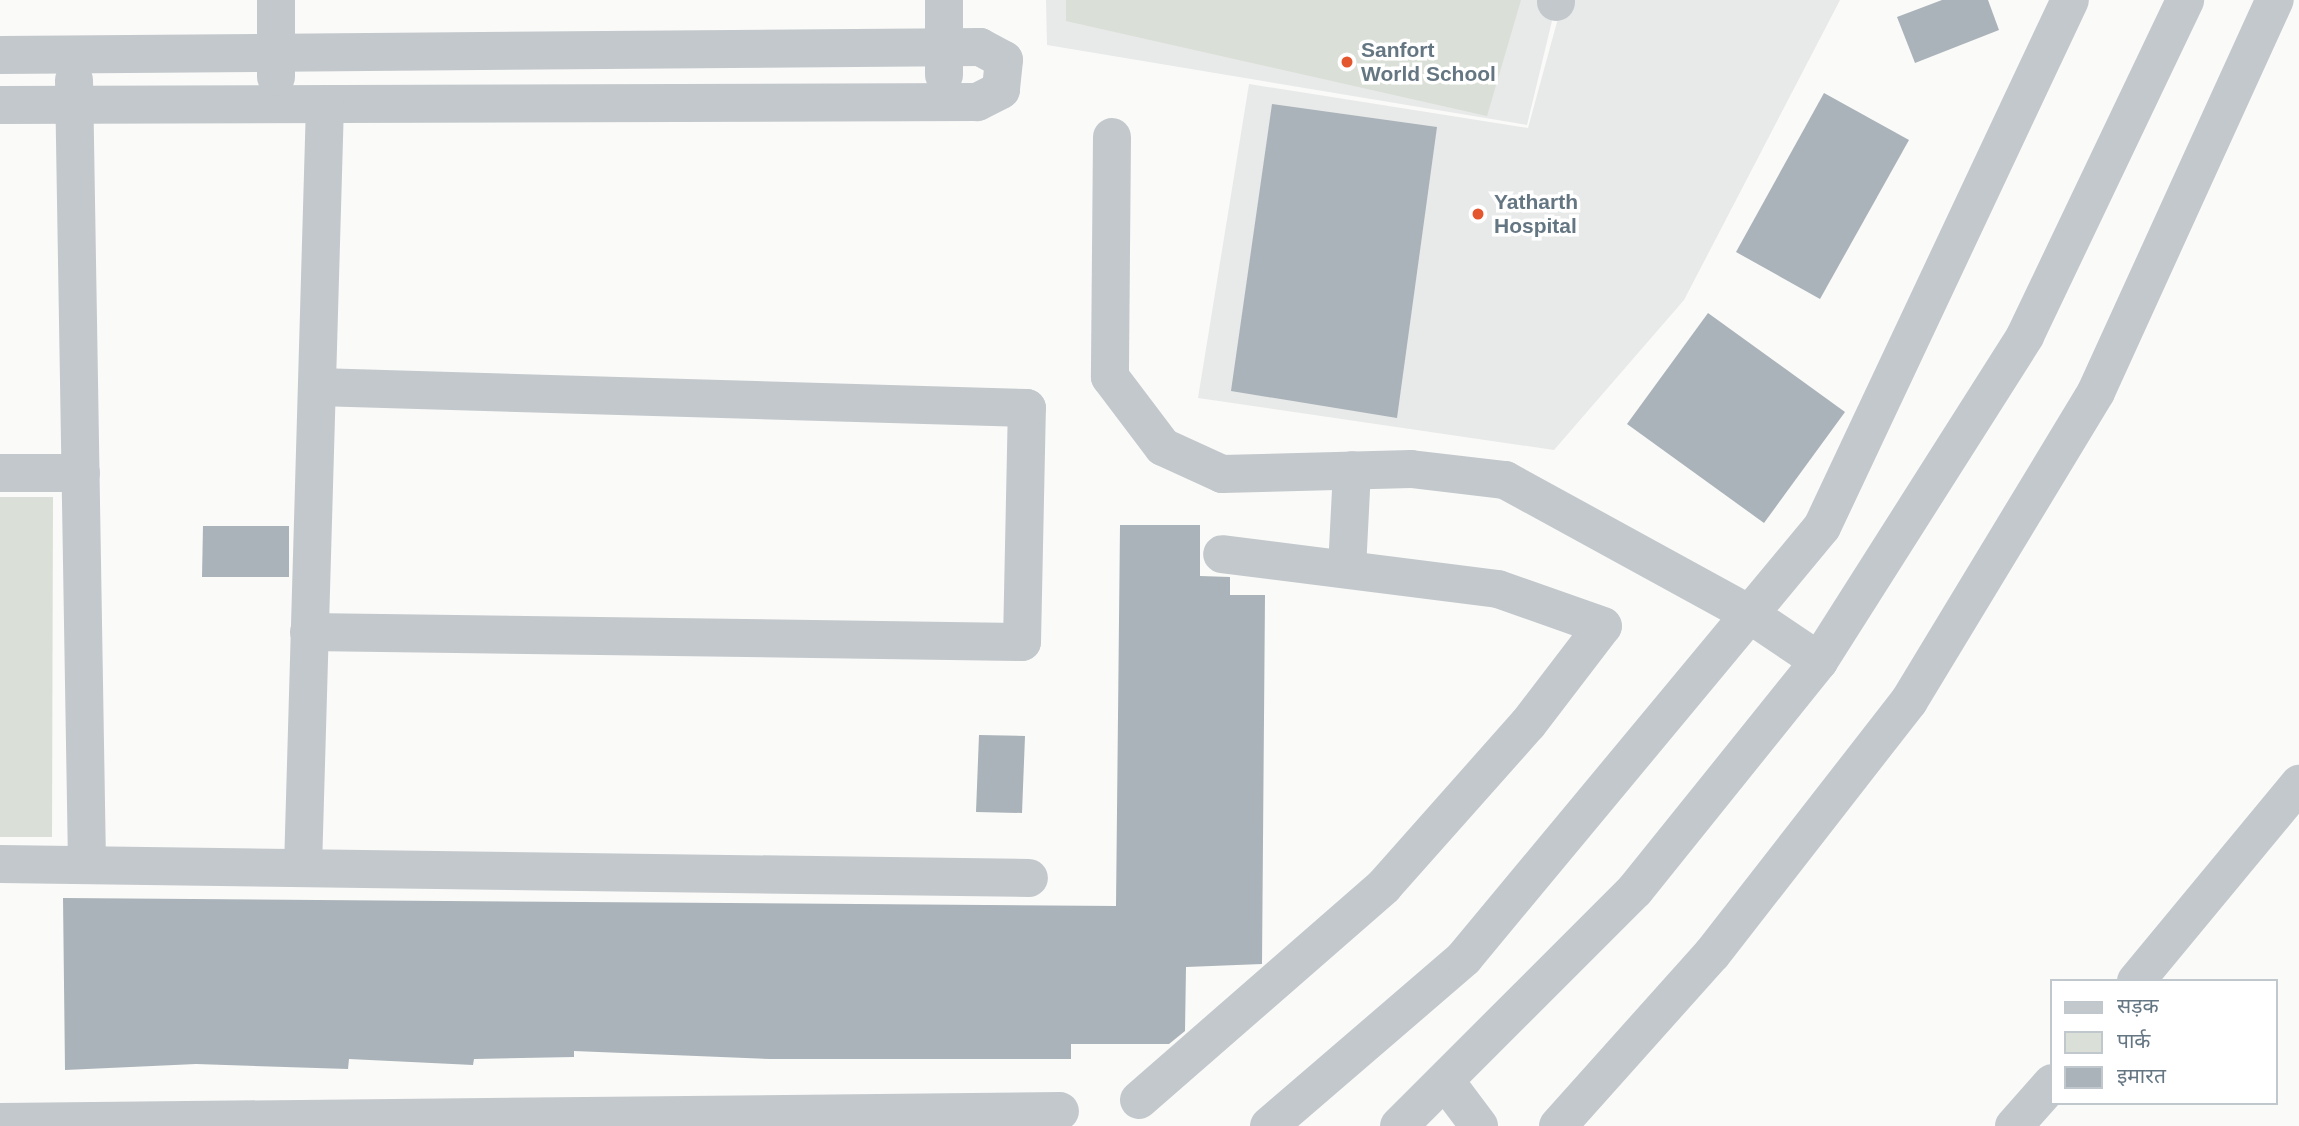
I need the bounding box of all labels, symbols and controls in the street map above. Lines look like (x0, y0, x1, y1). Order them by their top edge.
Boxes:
place label: Sanfort World School (1361, 37, 1496, 87)
marker: Sanfort World School (1339, 54, 1355, 70)
place label: Yatharth Hospital (1494, 189, 1578, 239)
marker: Yatharth Hospital (1468, 204, 1488, 224)
legend (2050, 979, 2278, 1105)
text: सड़क (2117, 994, 2159, 1017)
text: पार्क (2117, 1029, 2151, 1052)
text: इमारत (2117, 1064, 2166, 1087)

